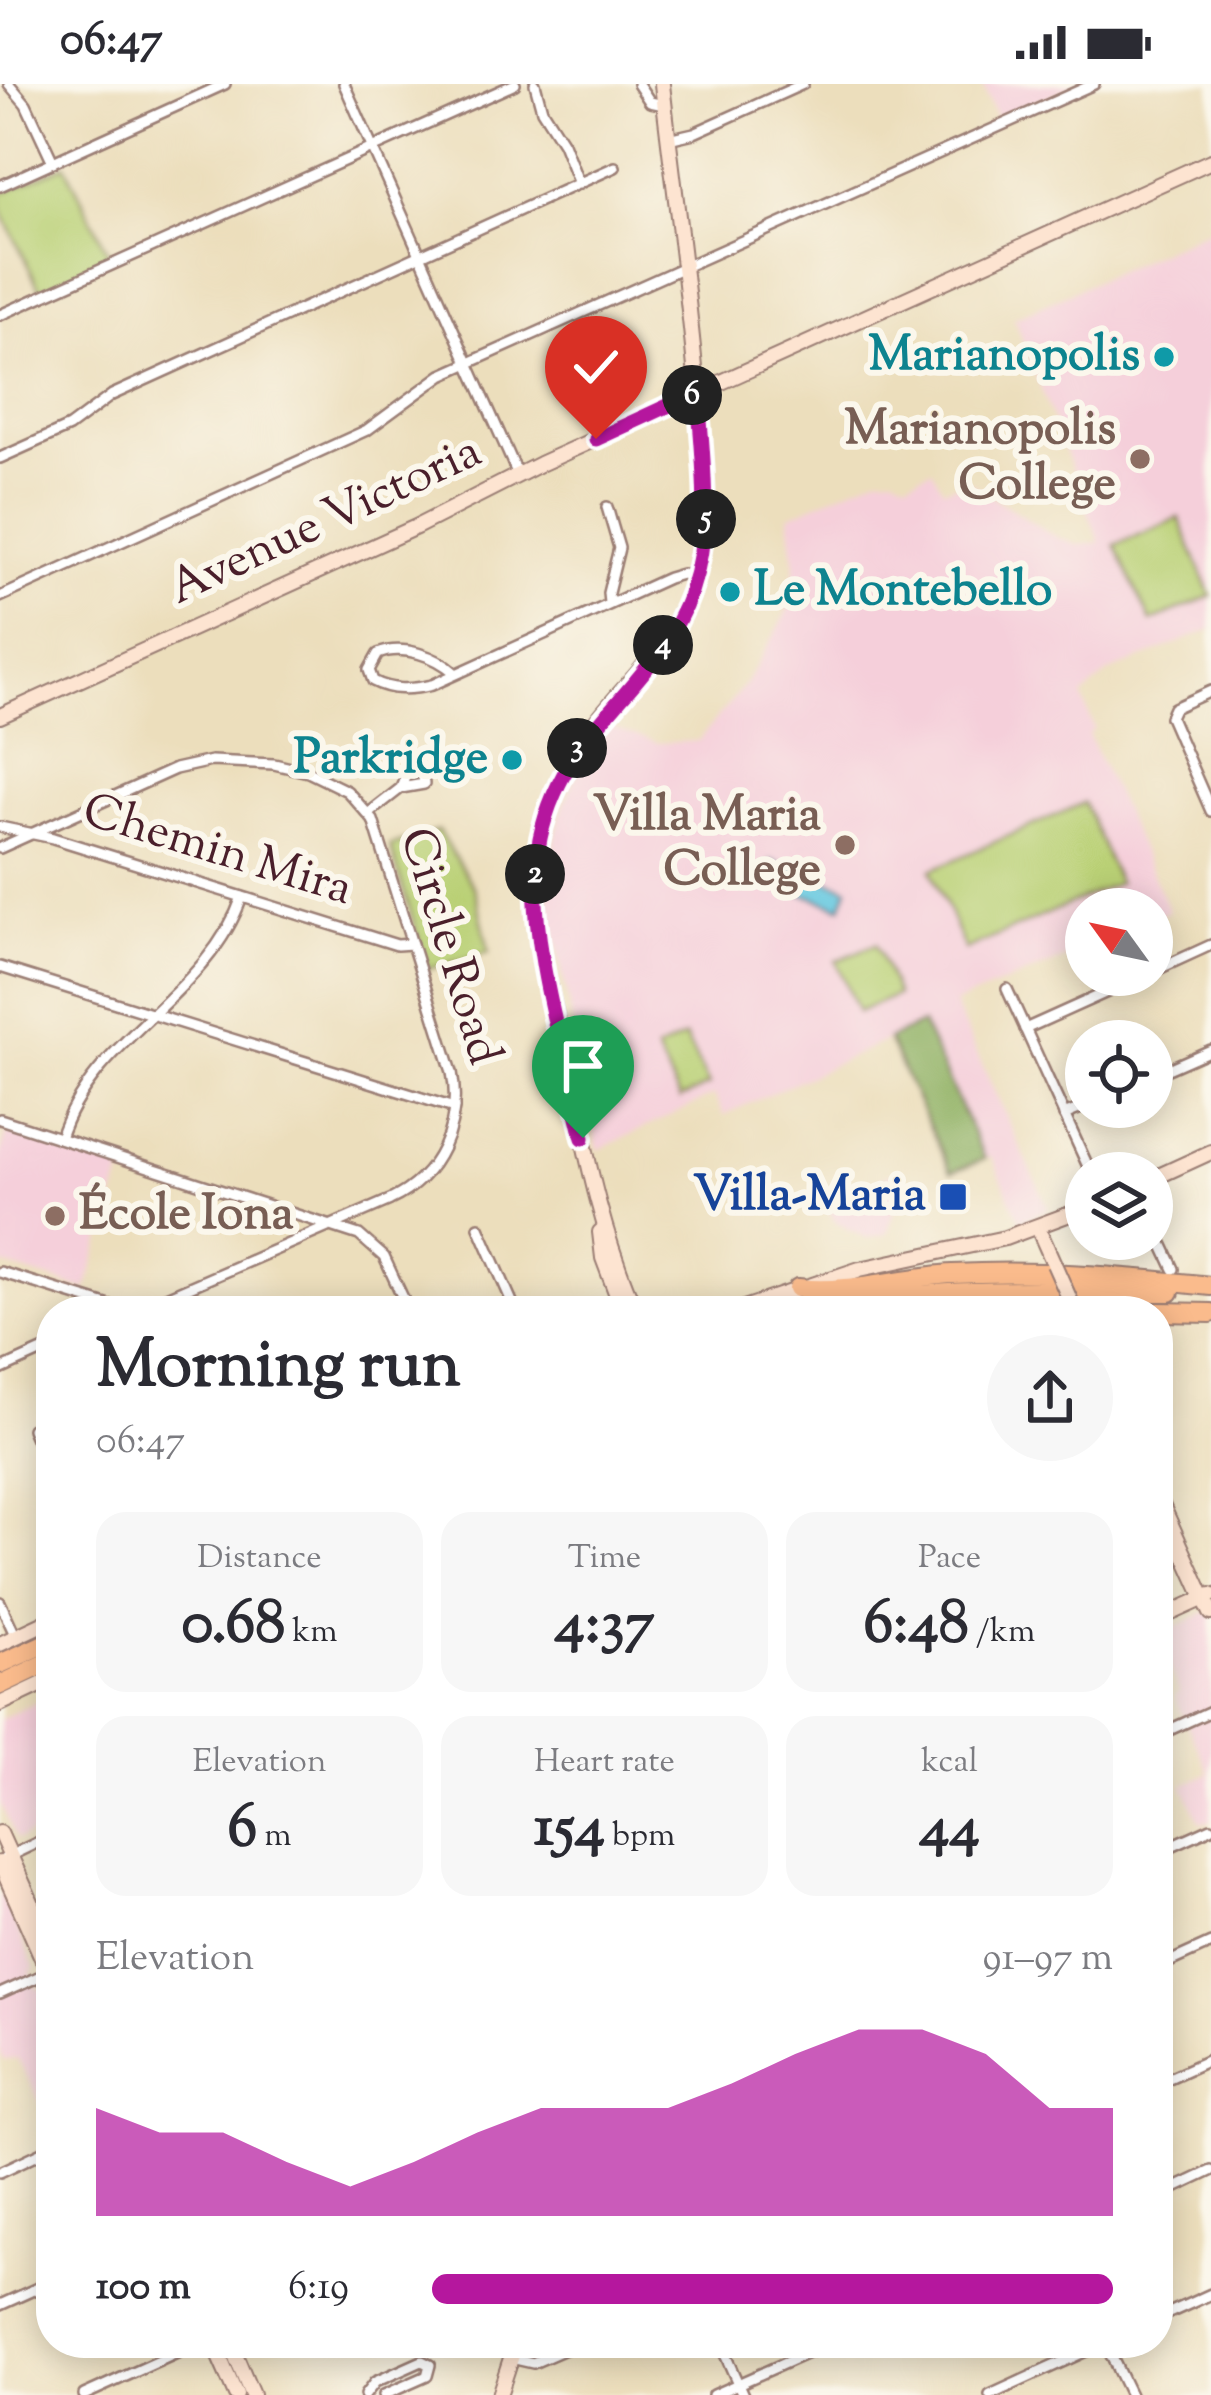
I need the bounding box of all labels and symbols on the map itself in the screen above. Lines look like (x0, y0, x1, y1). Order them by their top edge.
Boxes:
pin (545, 316, 647, 439)
place label: Marianopolis (868, 323, 1140, 392)
marker: Marianopolis (1151, 344, 1177, 370)
pin: 6 (662, 365, 722, 425)
place label: Marianopolis College (844, 397, 1116, 521)
street label: Avenue Victoria (158, 419, 494, 625)
marker: Marianopolis College (1127, 446, 1153, 472)
pin: 5 (676, 489, 736, 549)
place label: Le Montebello (754, 558, 1052, 627)
marker: Le Montebello (717, 579, 743, 605)
pin: 4 (633, 615, 693, 675)
pin: 3 (547, 718, 607, 778)
place label: Parkridge (294, 726, 488, 795)
marker: Parkridge (499, 747, 525, 773)
street label: Chemin Mira (74, 778, 360, 926)
place label: Villa Maria College (593, 783, 821, 907)
street label: Circle Road (379, 820, 517, 1074)
marker: Villa Maria College (832, 832, 858, 858)
pin: 2 (505, 844, 565, 904)
north arrow (1065, 888, 1173, 996)
pin (532, 1015, 634, 1138)
place label: Villa-Maria (693, 1163, 926, 1232)
marker: Villa-Maria (937, 1181, 969, 1213)
place label: École Iona (79, 1182, 294, 1251)
marker: École Iona (42, 1203, 68, 1229)

